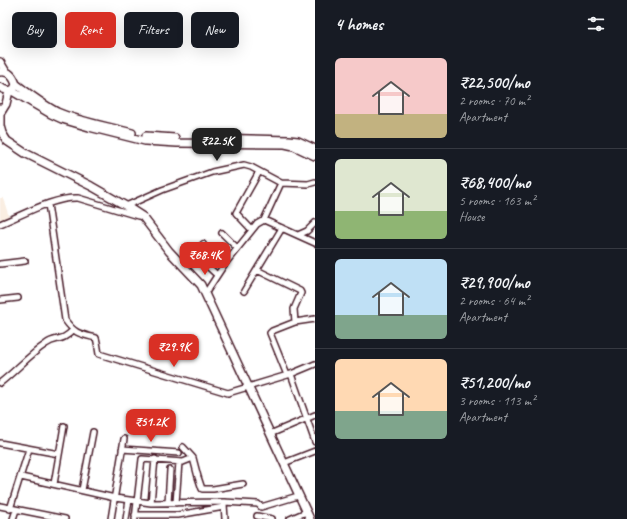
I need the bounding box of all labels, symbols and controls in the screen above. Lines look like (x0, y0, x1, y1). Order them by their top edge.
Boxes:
chip: Buy (12, 12, 57, 48)
chip: Rent (65, 12, 116, 48)
chip: Filters (124, 12, 183, 48)
chip: New (191, 12, 239, 48)
icon: filters (585, 13, 607, 35)
text: 4 homes (335, 14, 383, 35)
text: ₹22,500/mo (459, 72, 530, 93)
icon: home (367, 74, 415, 122)
text: 2 rooms · 70 m² (459, 93, 529, 109)
text: Apartment (459, 109, 507, 125)
pin: ₹22.5K (184, 128, 250, 162)
text: ₹22.5K (201, 133, 233, 149)
text: ₹68,400/mo (459, 172, 530, 193)
icon: home (367, 175, 415, 223)
text: 5 rooms · 163 m² (459, 193, 535, 209)
text: House (459, 209, 484, 225)
pin: ₹68.4K (172, 242, 238, 276)
text: ₹68.4K (189, 247, 221, 263)
text: ₹29,900/mo (459, 272, 530, 293)
icon: home (367, 275, 415, 323)
text: 2 rooms · 64 m² (459, 293, 529, 309)
text: Apartment (459, 309, 507, 325)
pin: ₹29.9K (141, 334, 207, 368)
text: ₹29.9K (158, 339, 190, 355)
text: ₹51,200/mo (459, 372, 530, 393)
icon: home (367, 375, 415, 423)
text: 3 rooms · 113 m² (459, 393, 535, 409)
pin: ₹51.2K (118, 409, 184, 443)
text: Apartment (459, 409, 507, 425)
text: ₹51.2K (135, 414, 167, 430)

